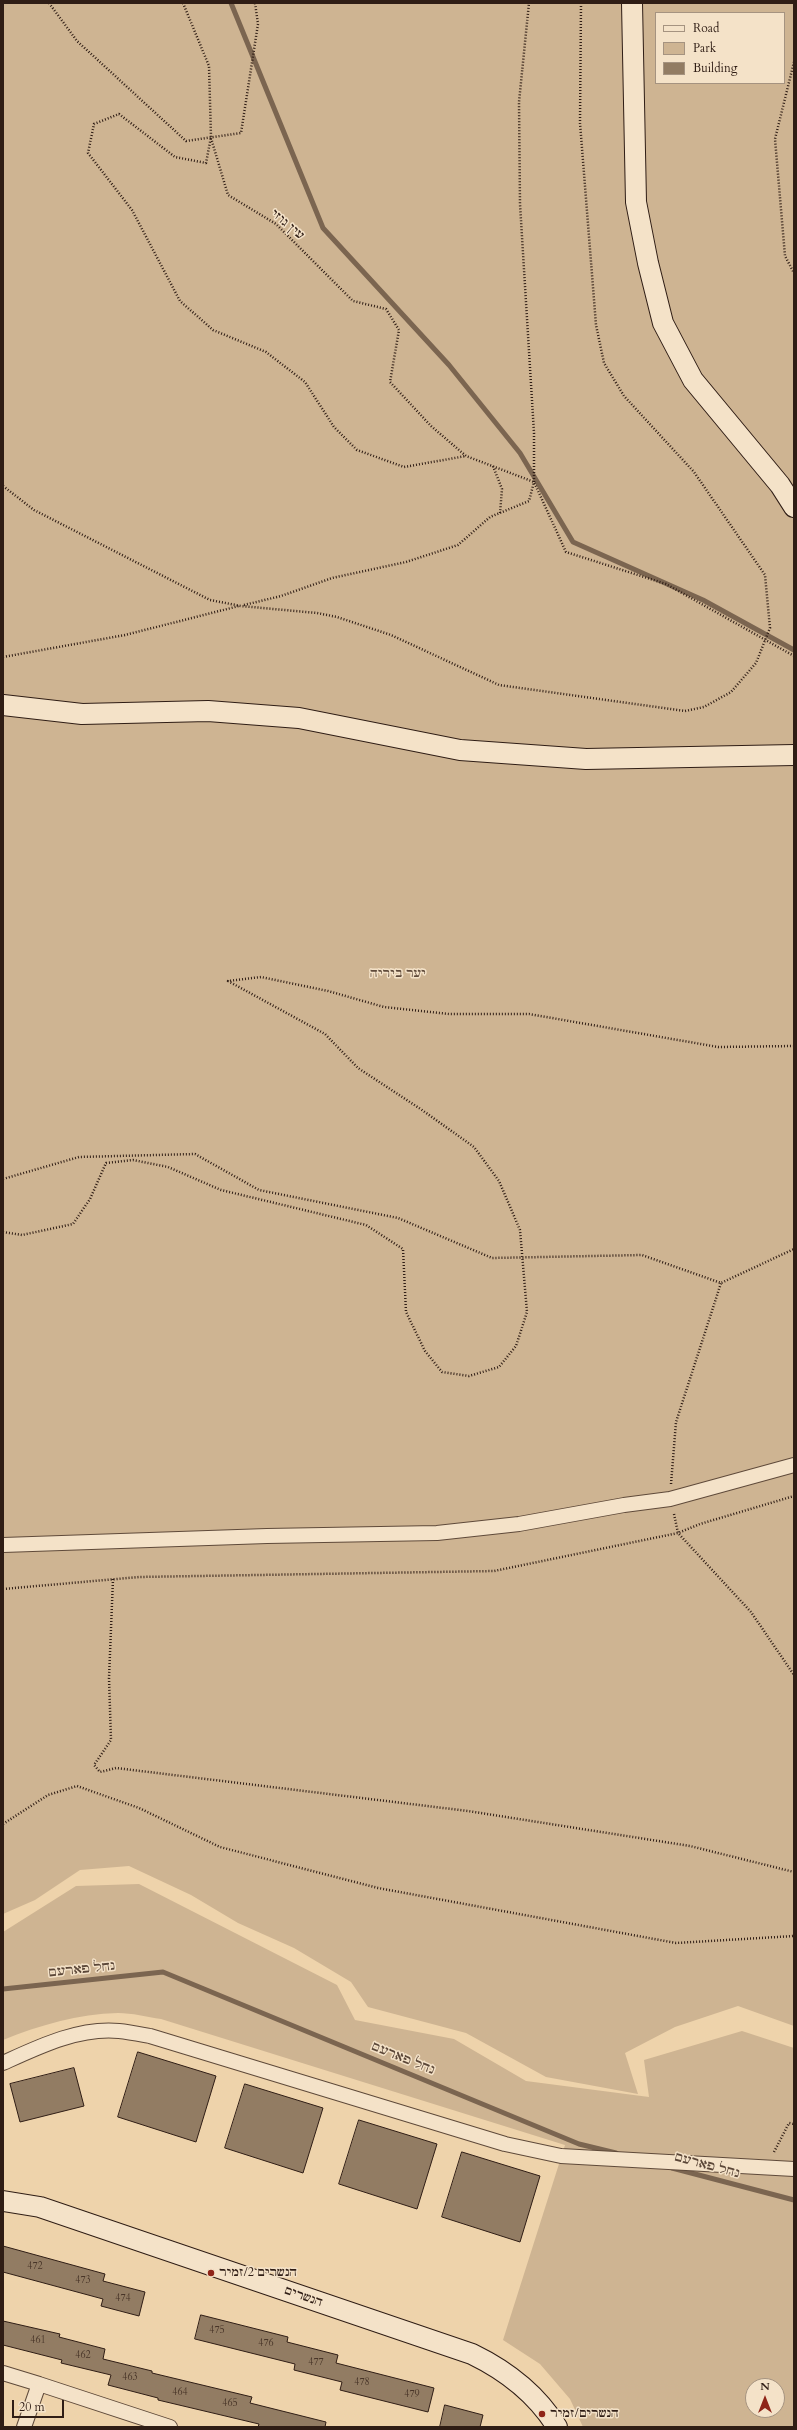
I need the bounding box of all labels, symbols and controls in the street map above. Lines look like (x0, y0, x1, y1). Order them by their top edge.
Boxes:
legend (655, 12, 785, 84)
text: Road (693, 20, 719, 36)
text: Park (693, 40, 716, 56)
text: Building (693, 60, 737, 76)
street label: עין גוזי (267, 207, 307, 243)
park label: יער ביריה (370, 967, 426, 981)
water label: נחל פארעם (48, 1959, 116, 1981)
water label: נחל פארעם (369, 2039, 437, 2079)
water label: נחל פארעם (673, 2150, 741, 2182)
house number: 472 (27, 2261, 43, 2273)
place label: הנשרים 2/זמיר (219, 2266, 297, 2280)
marker: הנשרים 2/זמיר (206, 2268, 216, 2278)
house number: 473 (75, 2275, 91, 2287)
street label: הנשרים (282, 2284, 324, 2310)
house number: 474 (115, 2293, 131, 2305)
house number: 475 (209, 2325, 225, 2337)
house number: 461 (30, 2335, 46, 2347)
house number: 476 (258, 2338, 274, 2350)
house number: 462 (75, 2350, 91, 2362)
house number: 477 (308, 2357, 324, 2369)
house number: 463 (122, 2372, 138, 2384)
house number: 478 (354, 2377, 370, 2389)
north arrow (745, 2378, 785, 2418)
text: N (760, 2379, 770, 2394)
house number: 464 (172, 2387, 188, 2399)
house number: 479 (404, 2389, 420, 2401)
scale bar (14, 2392, 66, 2418)
house number: 465 (222, 2398, 238, 2410)
text: 20 m (19, 2399, 45, 2415)
place label: הנשרים/זמיר (550, 2407, 619, 2421)
marker: הנשרים/זמיר (537, 2409, 547, 2419)

